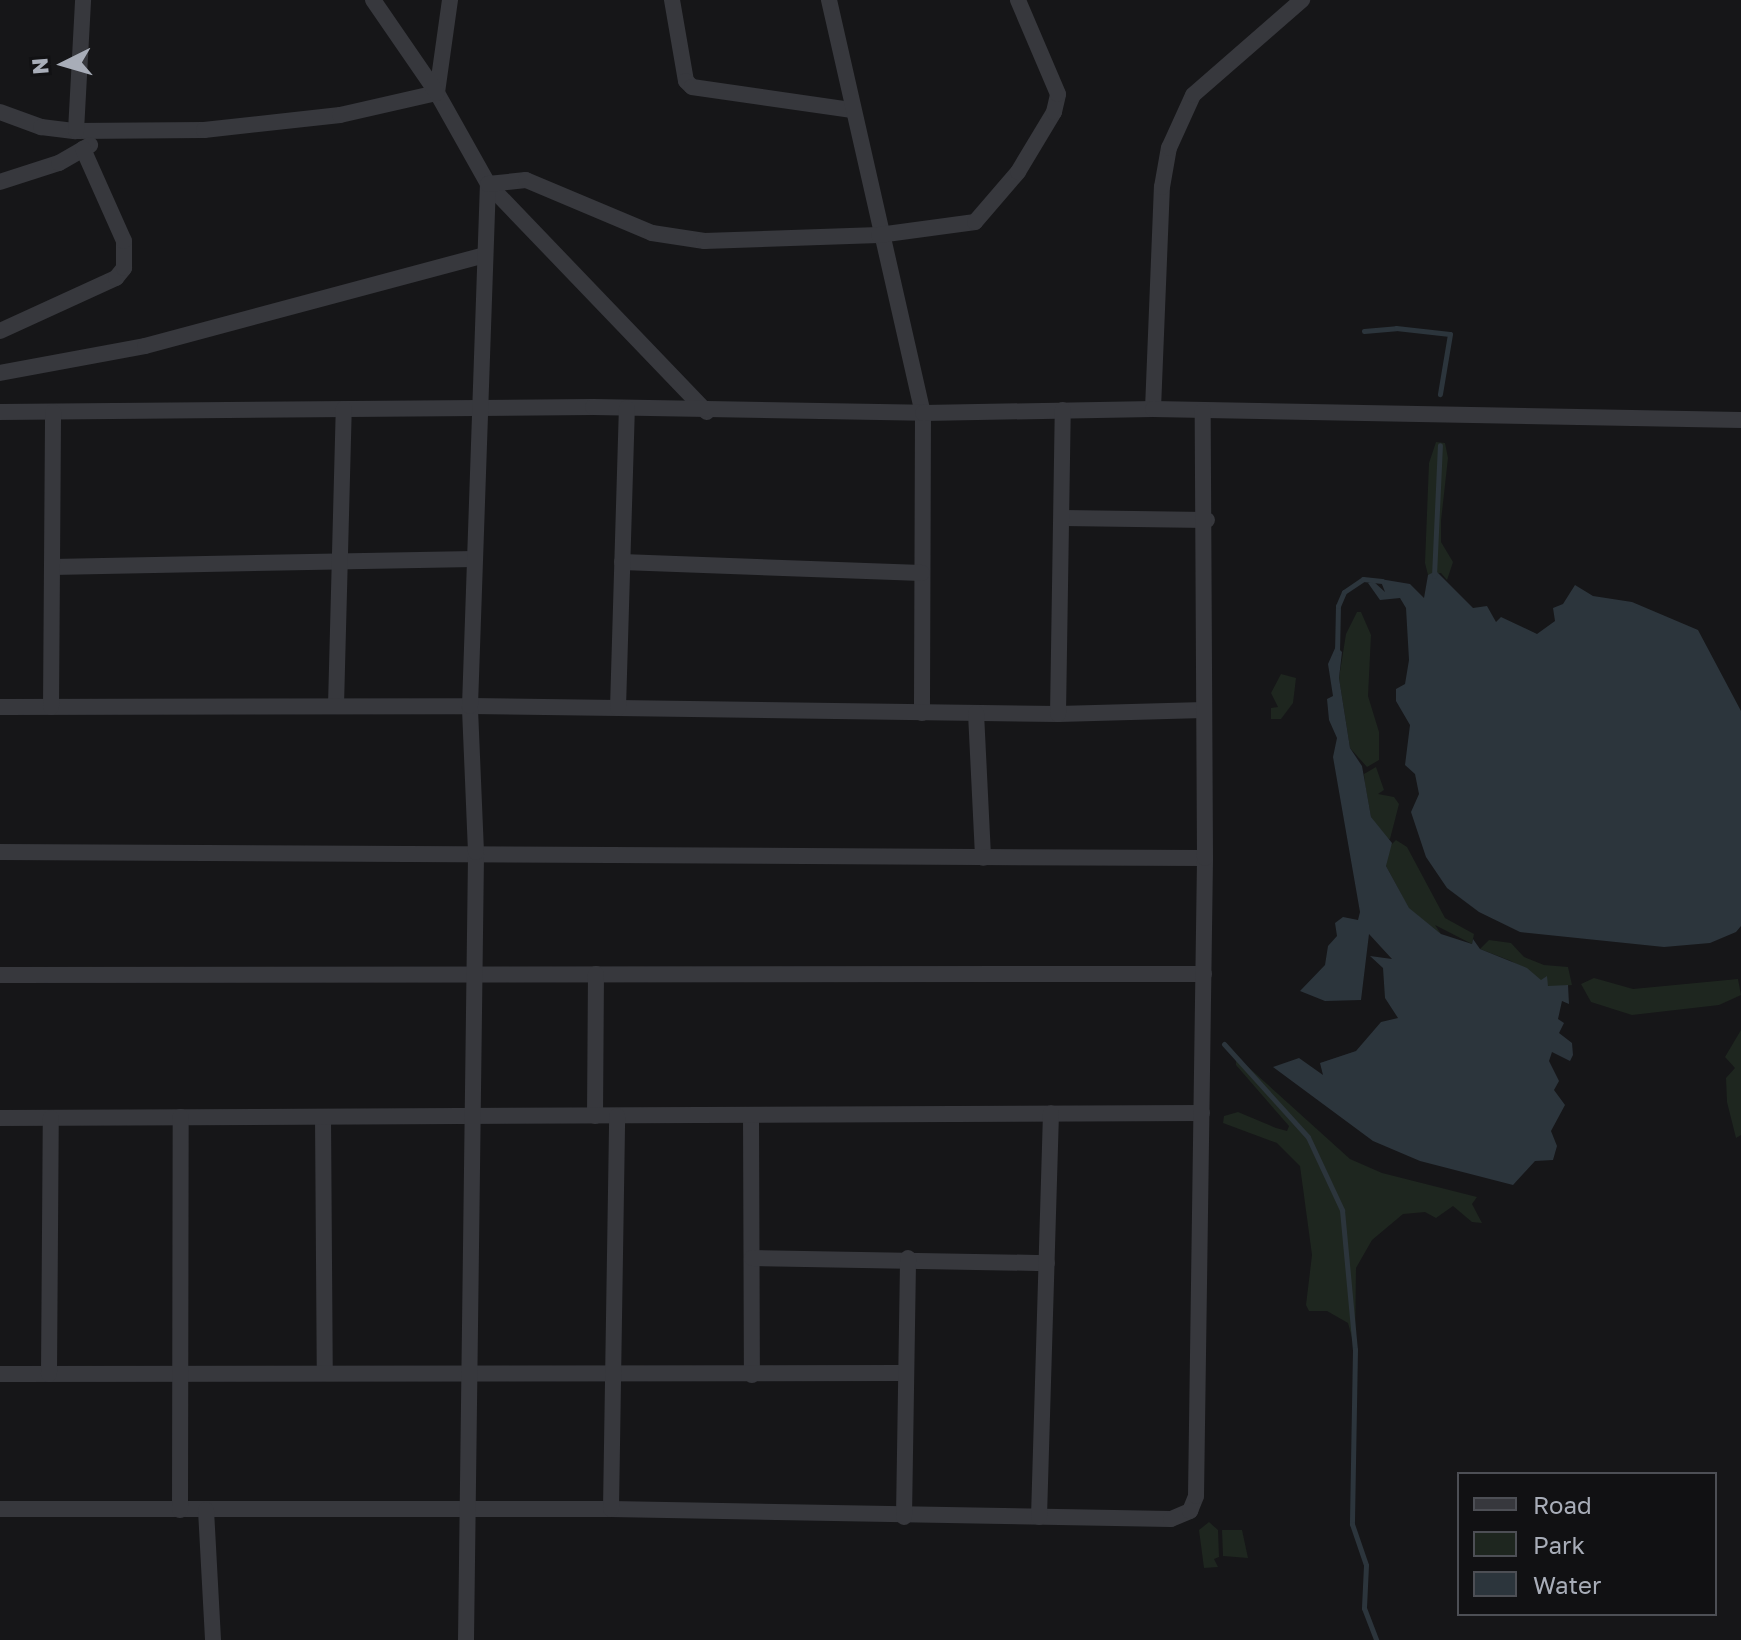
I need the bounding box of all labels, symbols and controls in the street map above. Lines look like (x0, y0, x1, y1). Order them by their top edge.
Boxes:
north arrow (24, 24, 104, 104)
text: N (25, 57, 54, 76)
legend (1457, 1472, 1717, 1616)
text: Road (1533, 1490, 1592, 1519)
text: Park (1533, 1530, 1585, 1559)
text: Water (1533, 1570, 1601, 1599)

